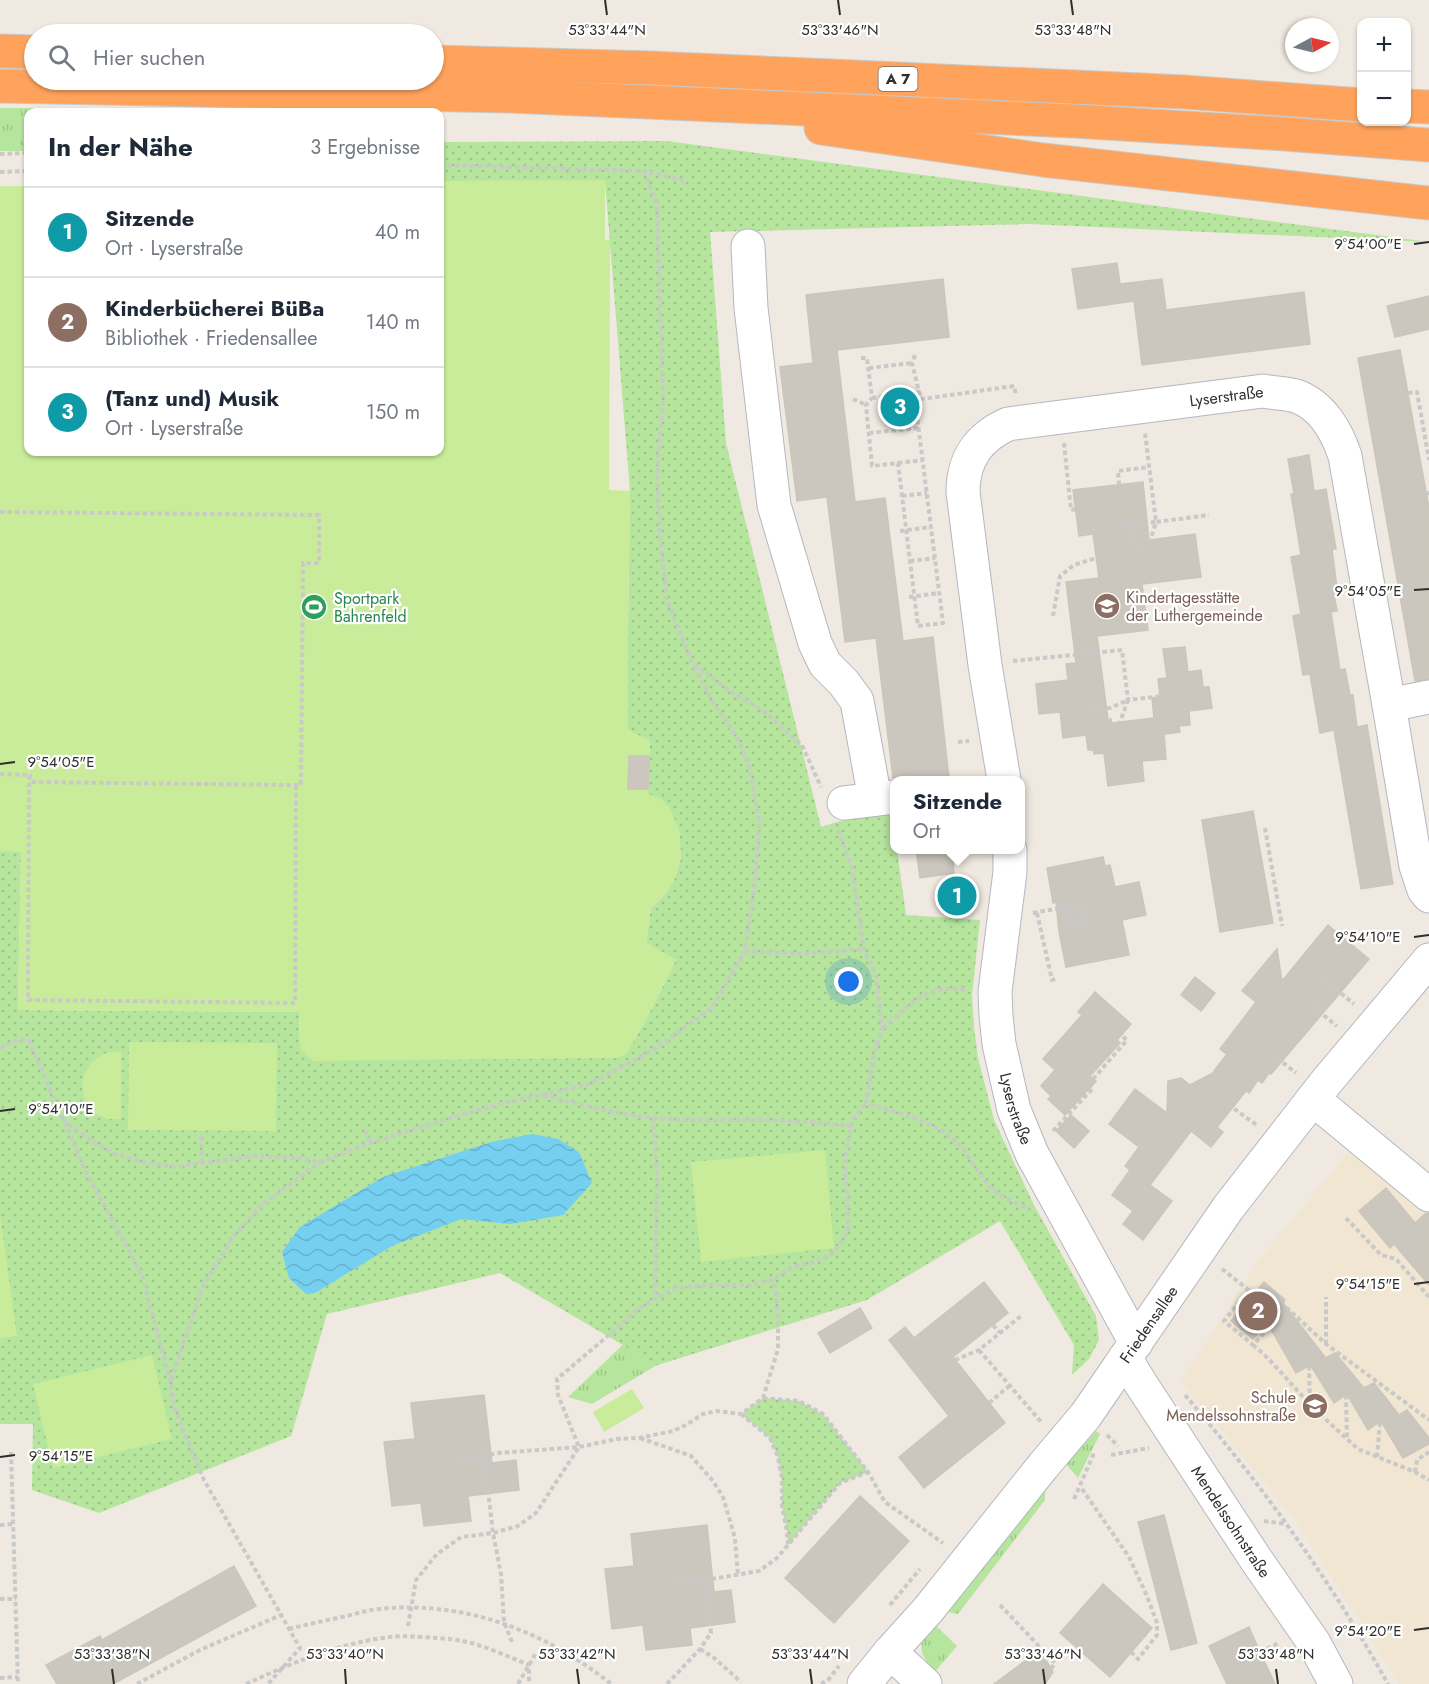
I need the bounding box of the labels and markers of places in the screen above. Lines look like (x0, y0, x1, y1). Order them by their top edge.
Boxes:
pin: 3 (880, 384, 920, 430)
place label: Kindertagesstätte der Luthergemeinde (1126, 586, 1263, 627)
place label: Sportpark Bahrenfeld (334, 587, 407, 628)
school or university icon: Kindertagesstätte der Luthergemeinde (1092, 591, 1122, 621)
sports icon: Sportpark Bahrenfeld (299, 592, 329, 622)
pin: 1 (938, 874, 976, 918)
pin: 2 (1238, 1288, 1278, 1334)
place label: Schule Mendelssohnstraße (1166, 1386, 1296, 1427)
school or university icon: Schule Mendelssohnstraße (1300, 1391, 1330, 1421)

